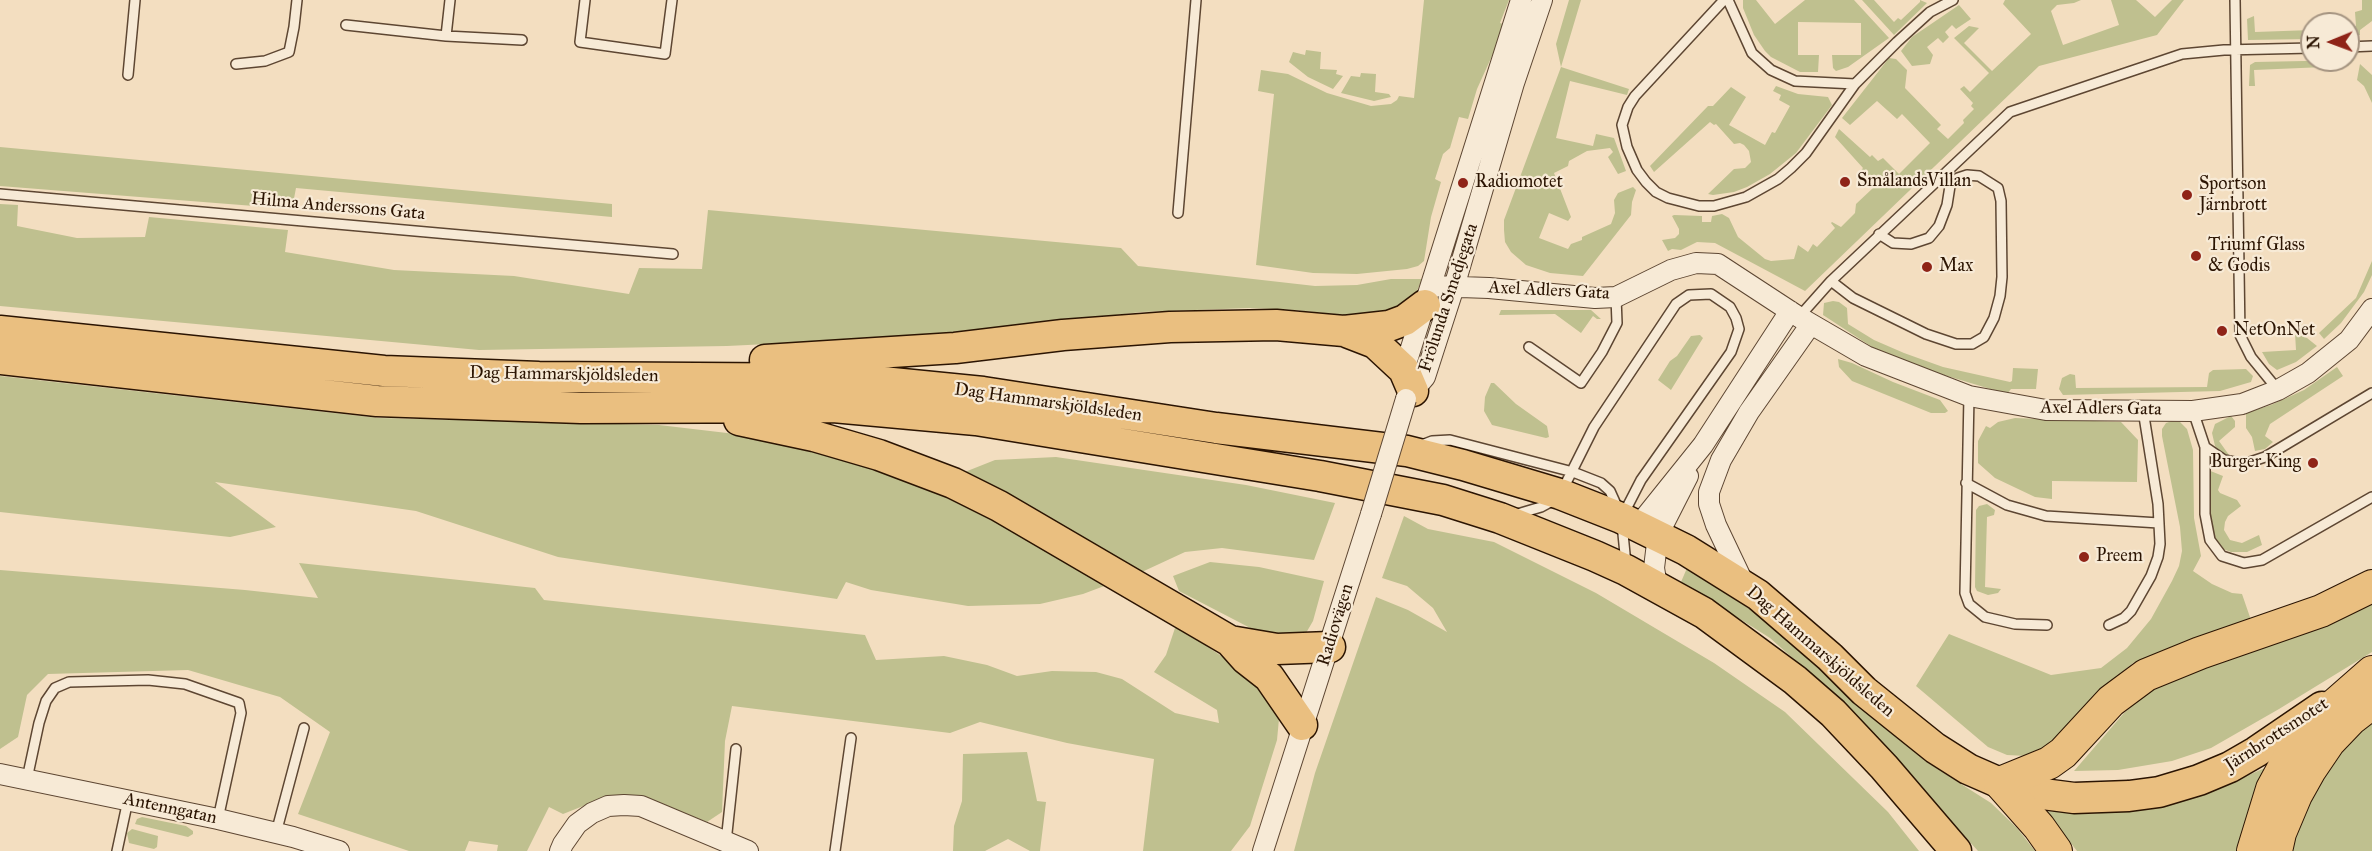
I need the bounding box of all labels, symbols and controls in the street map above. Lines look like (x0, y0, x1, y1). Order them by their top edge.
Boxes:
north arrow (2300, 12, 2360, 72)
text: N (2304, 35, 2323, 49)
place label: SmålandsVillan (1857, 171, 1971, 193)
place label: Radiomotet (1475, 172, 1563, 194)
place label: Sportson Järnbrott (2199, 174, 2267, 216)
marker: SmålandsVillan (1838, 175, 1852, 189)
marker: Radiomotet (1456, 176, 1470, 190)
marker: Sportson Järnbrott (2180, 188, 2194, 202)
street label: Hilma Anderssons Gata (250, 189, 426, 225)
street label: Frölunda Smedjegata (1415, 221, 1483, 375)
place label: Triumf Glass & Godis (2208, 235, 2305, 278)
marker: Triumf Glass & Godis (2189, 249, 2203, 263)
place label: Max (1939, 256, 1973, 278)
marker: Max (1920, 260, 1934, 274)
street label: Axel Adlers Gata (1488, 277, 1610, 305)
place label: NetOnNet (2234, 320, 2315, 342)
marker: NetOnNet (2215, 324, 2229, 338)
street label: Dag Hammarskjöldsleden (469, 363, 659, 387)
street label: Dag Hammarskjöldsleden (953, 379, 1143, 427)
street label: Axel Adlers Gata (2040, 397, 2162, 421)
place label: Burger King (2210, 452, 2301, 474)
marker: Burger King (2306, 456, 2320, 470)
place label: Preem (2096, 546, 2143, 568)
marker: Preem (2077, 550, 2091, 564)
street label: Radiovägen (1313, 581, 1359, 669)
street label: Dag Hammarskjöldsleden (1742, 582, 1898, 722)
street label: Järnbrottsmotet (2221, 693, 2333, 777)
street label: Antenngatan (121, 789, 219, 829)

